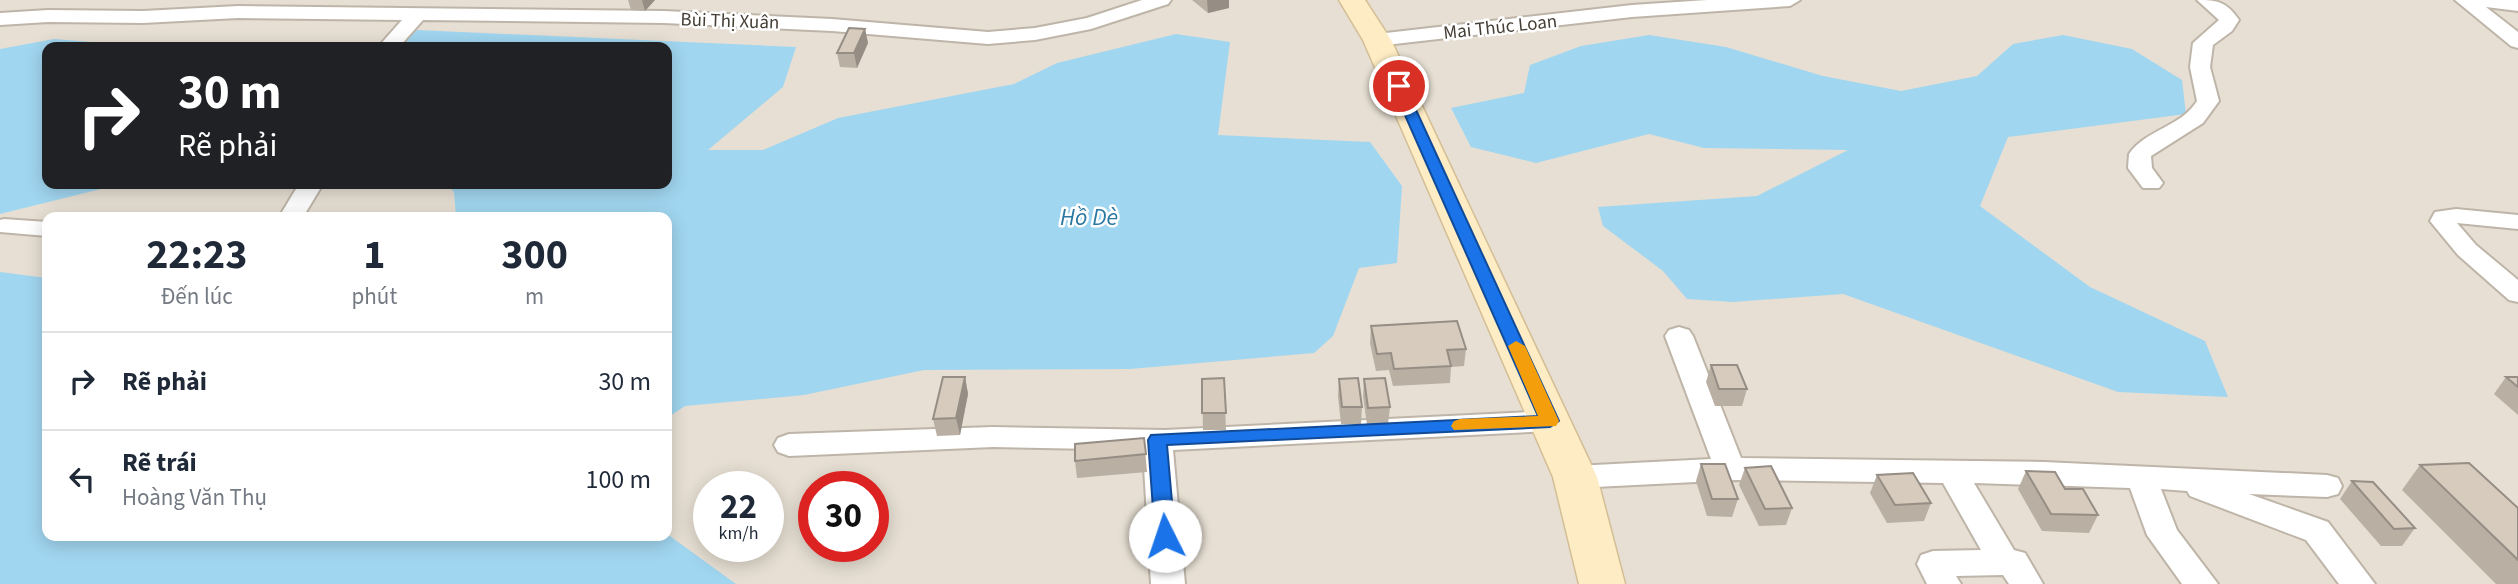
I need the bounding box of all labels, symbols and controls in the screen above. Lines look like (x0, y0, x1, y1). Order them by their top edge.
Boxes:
street label: Bùi Thị Xuân (680, 6, 780, 37)
street label: Mai Thúc Loan (1442, 8, 1558, 47)
pin (1369, 56, 1429, 116)
text: 30 m (178, 58, 282, 128)
icon: arrive (1380, 67, 1418, 105)
icon: right (63, 70, 154, 161)
text: Rẽ phải (178, 123, 277, 169)
water label: Hồ Dè (1060, 200, 1118, 235)
text: 22:23 (146, 225, 247, 285)
text: 1 (363, 225, 385, 285)
text: 300 (501, 225, 568, 285)
text: Đến lúc (161, 280, 233, 313)
text: phút (352, 280, 397, 313)
text: m (525, 280, 544, 313)
icon: right (63, 362, 101, 400)
text: Rẽ phải (122, 363, 207, 400)
text: 30 m (598, 363, 651, 400)
text: Rẽ trái (122, 444, 197, 481)
icon: left (63, 460, 101, 498)
text: 100 m (585, 461, 651, 498)
speed limit sign: 30 (798, 471, 889, 562)
text: Hoàng Văn Thụ (122, 481, 267, 514)
text: 22 (720, 482, 757, 532)
position arrow (1128, 499, 1202, 573)
text: km/h (719, 521, 758, 546)

